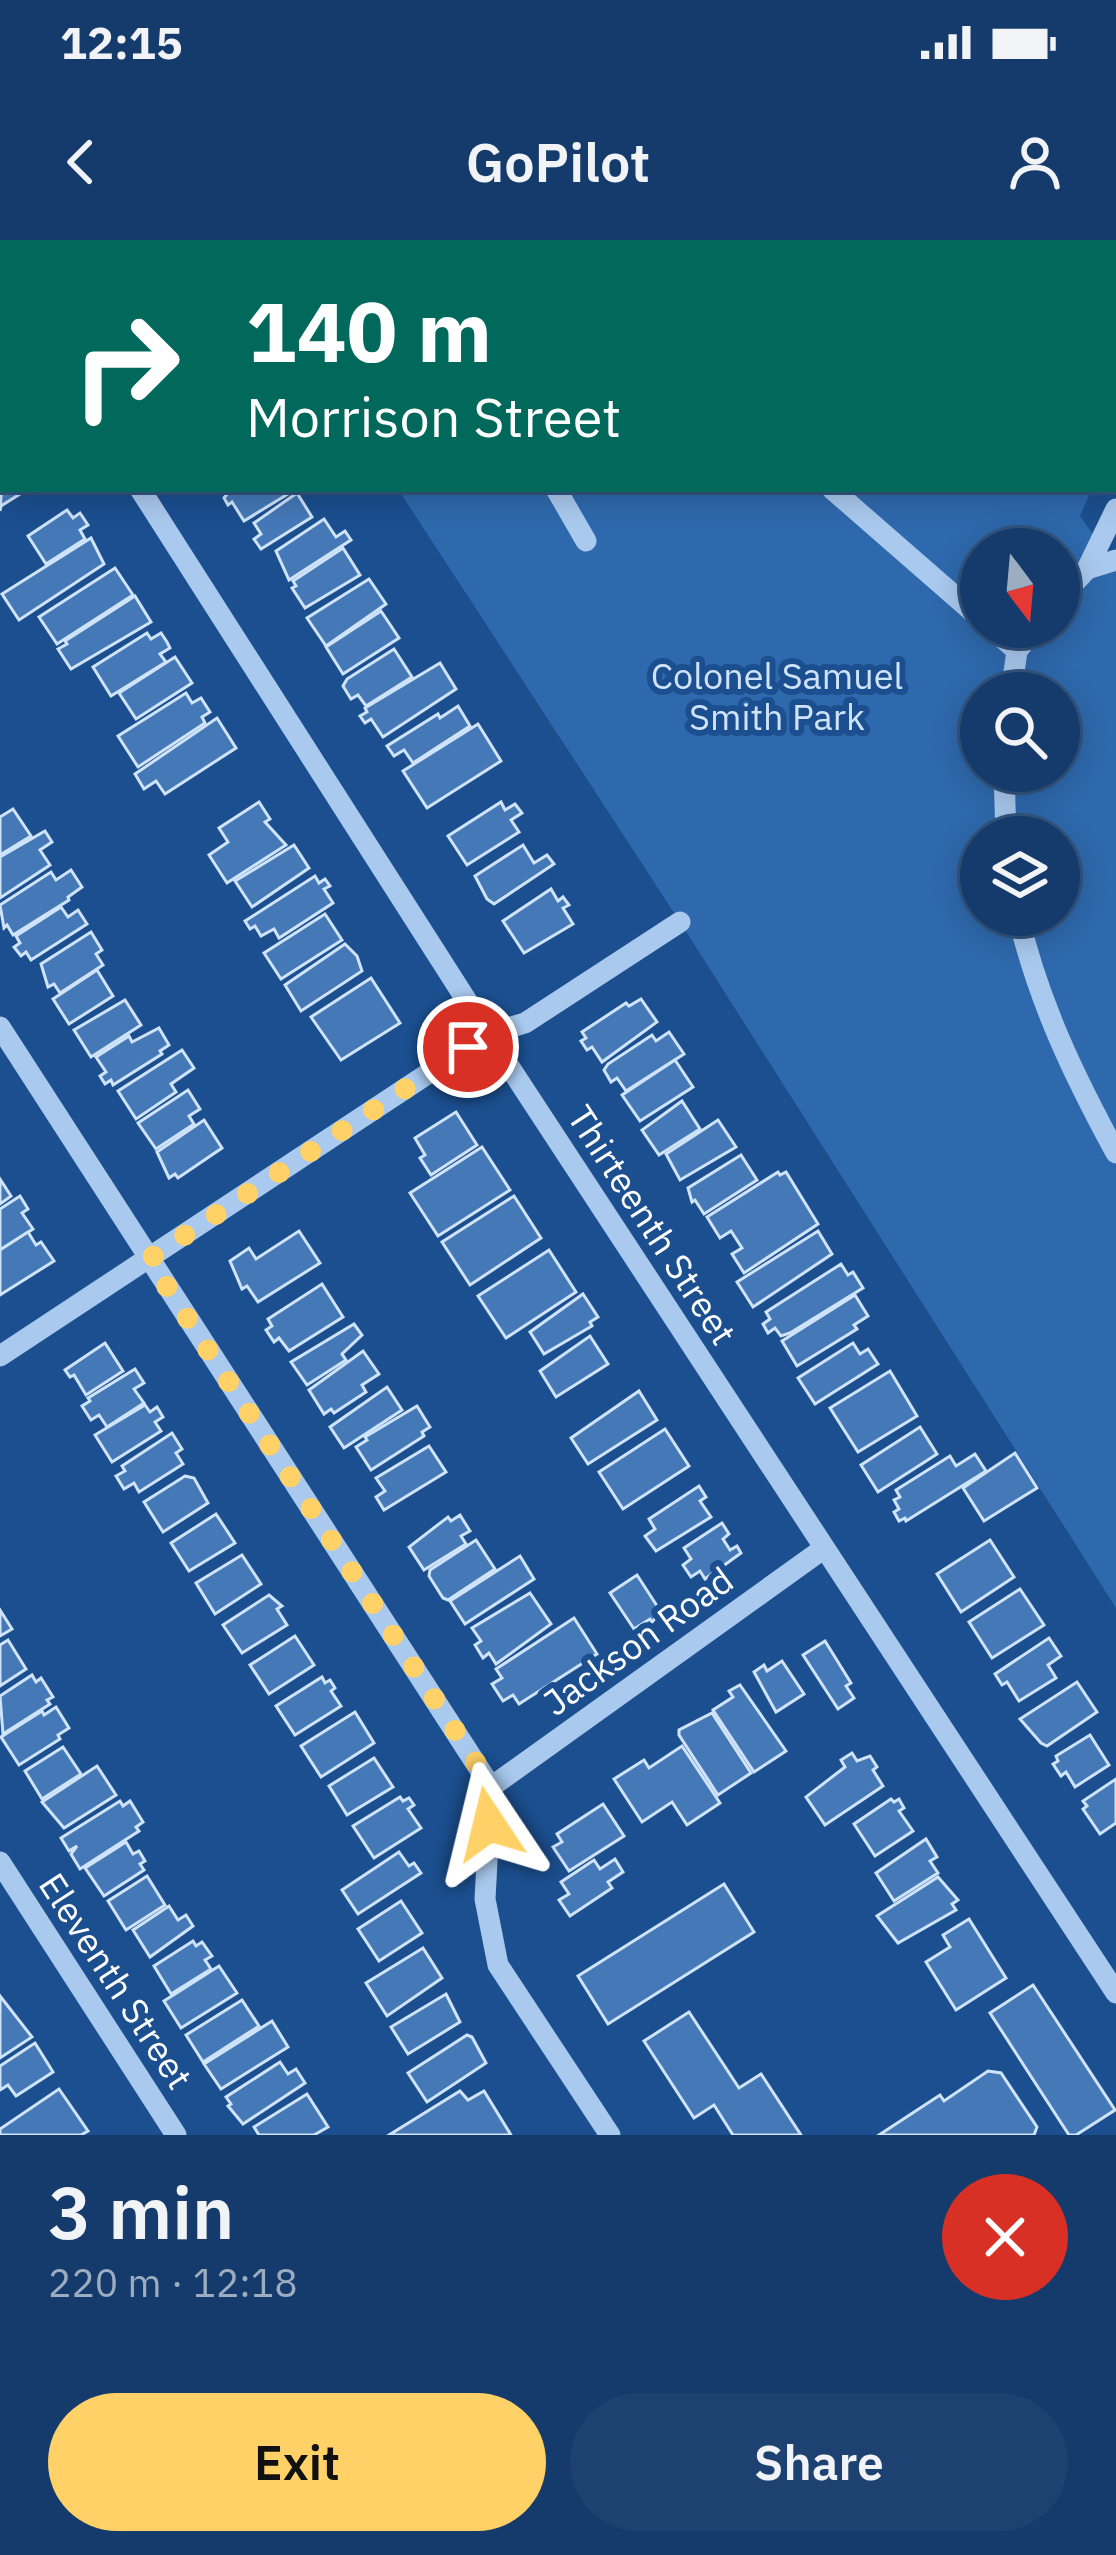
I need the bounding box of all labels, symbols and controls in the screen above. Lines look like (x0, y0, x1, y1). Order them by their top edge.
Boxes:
text: 12:15 (60, 13, 183, 71)
text: GoPilot (466, 127, 650, 197)
icon: back (48, 129, 114, 195)
icon: person (1002, 129, 1068, 195)
text: 140 m (246, 276, 492, 385)
icon: right (48, 288, 204, 444)
text: Morrison Street (246, 382, 621, 452)
north arrow (960, 528, 1080, 648)
map controls (960, 528, 1080, 936)
park label: Colonel Samuel Smith Park (651, 652, 903, 740)
button: search (960, 672, 1080, 792)
button: layers (960, 816, 1080, 936)
pin (417, 996, 519, 1098)
icon: arrive (435, 1014, 501, 1080)
street label: Thirteenth Street (557, 1096, 747, 1353)
street label: Jackson Road (533, 1556, 742, 1725)
position arrow (426, 1761, 552, 1887)
street label: Eleventh Street (29, 1864, 204, 2098)
text: 3 min (48, 2165, 234, 2259)
button: close (942, 2174, 1068, 2300)
text: 220 m · 12:18 (48, 2257, 298, 2308)
button: Exit (48, 2393, 546, 2531)
button: Share (570, 2393, 1068, 2531)

